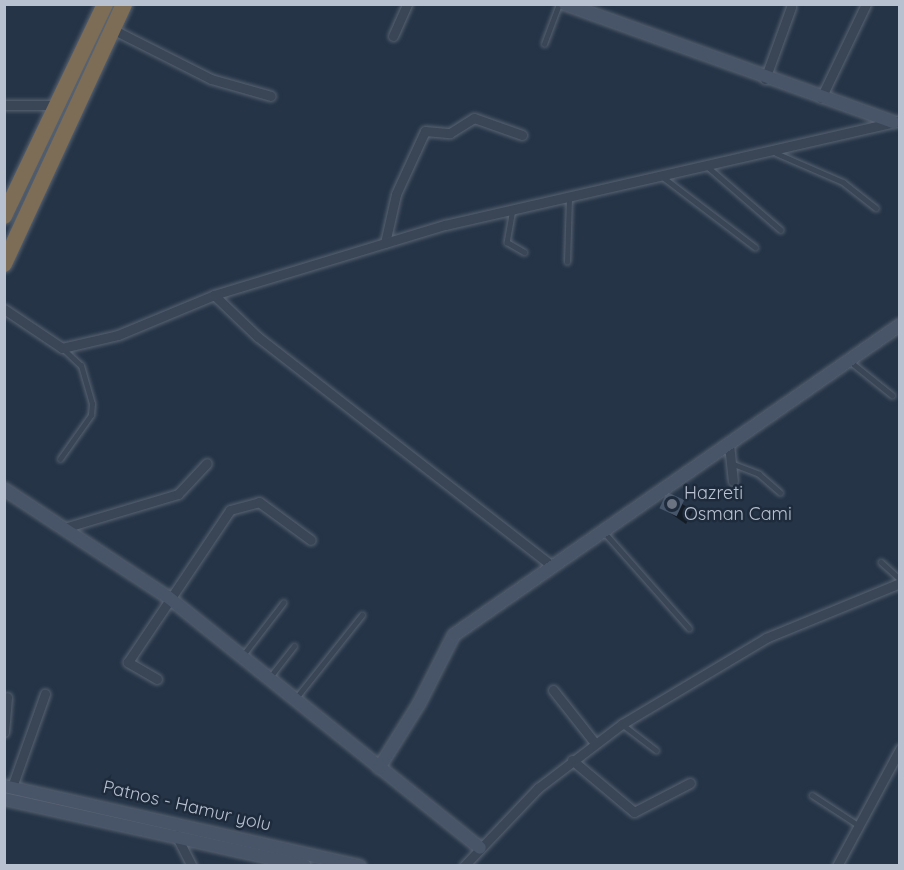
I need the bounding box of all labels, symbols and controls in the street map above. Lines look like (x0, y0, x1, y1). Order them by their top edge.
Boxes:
place label: Hazreti Osman Cami (684, 483, 792, 526)
marker: Hazreti Osman Cami (665, 497, 679, 511)
street label: Patnos - Hamur yolu (101, 776, 273, 836)

